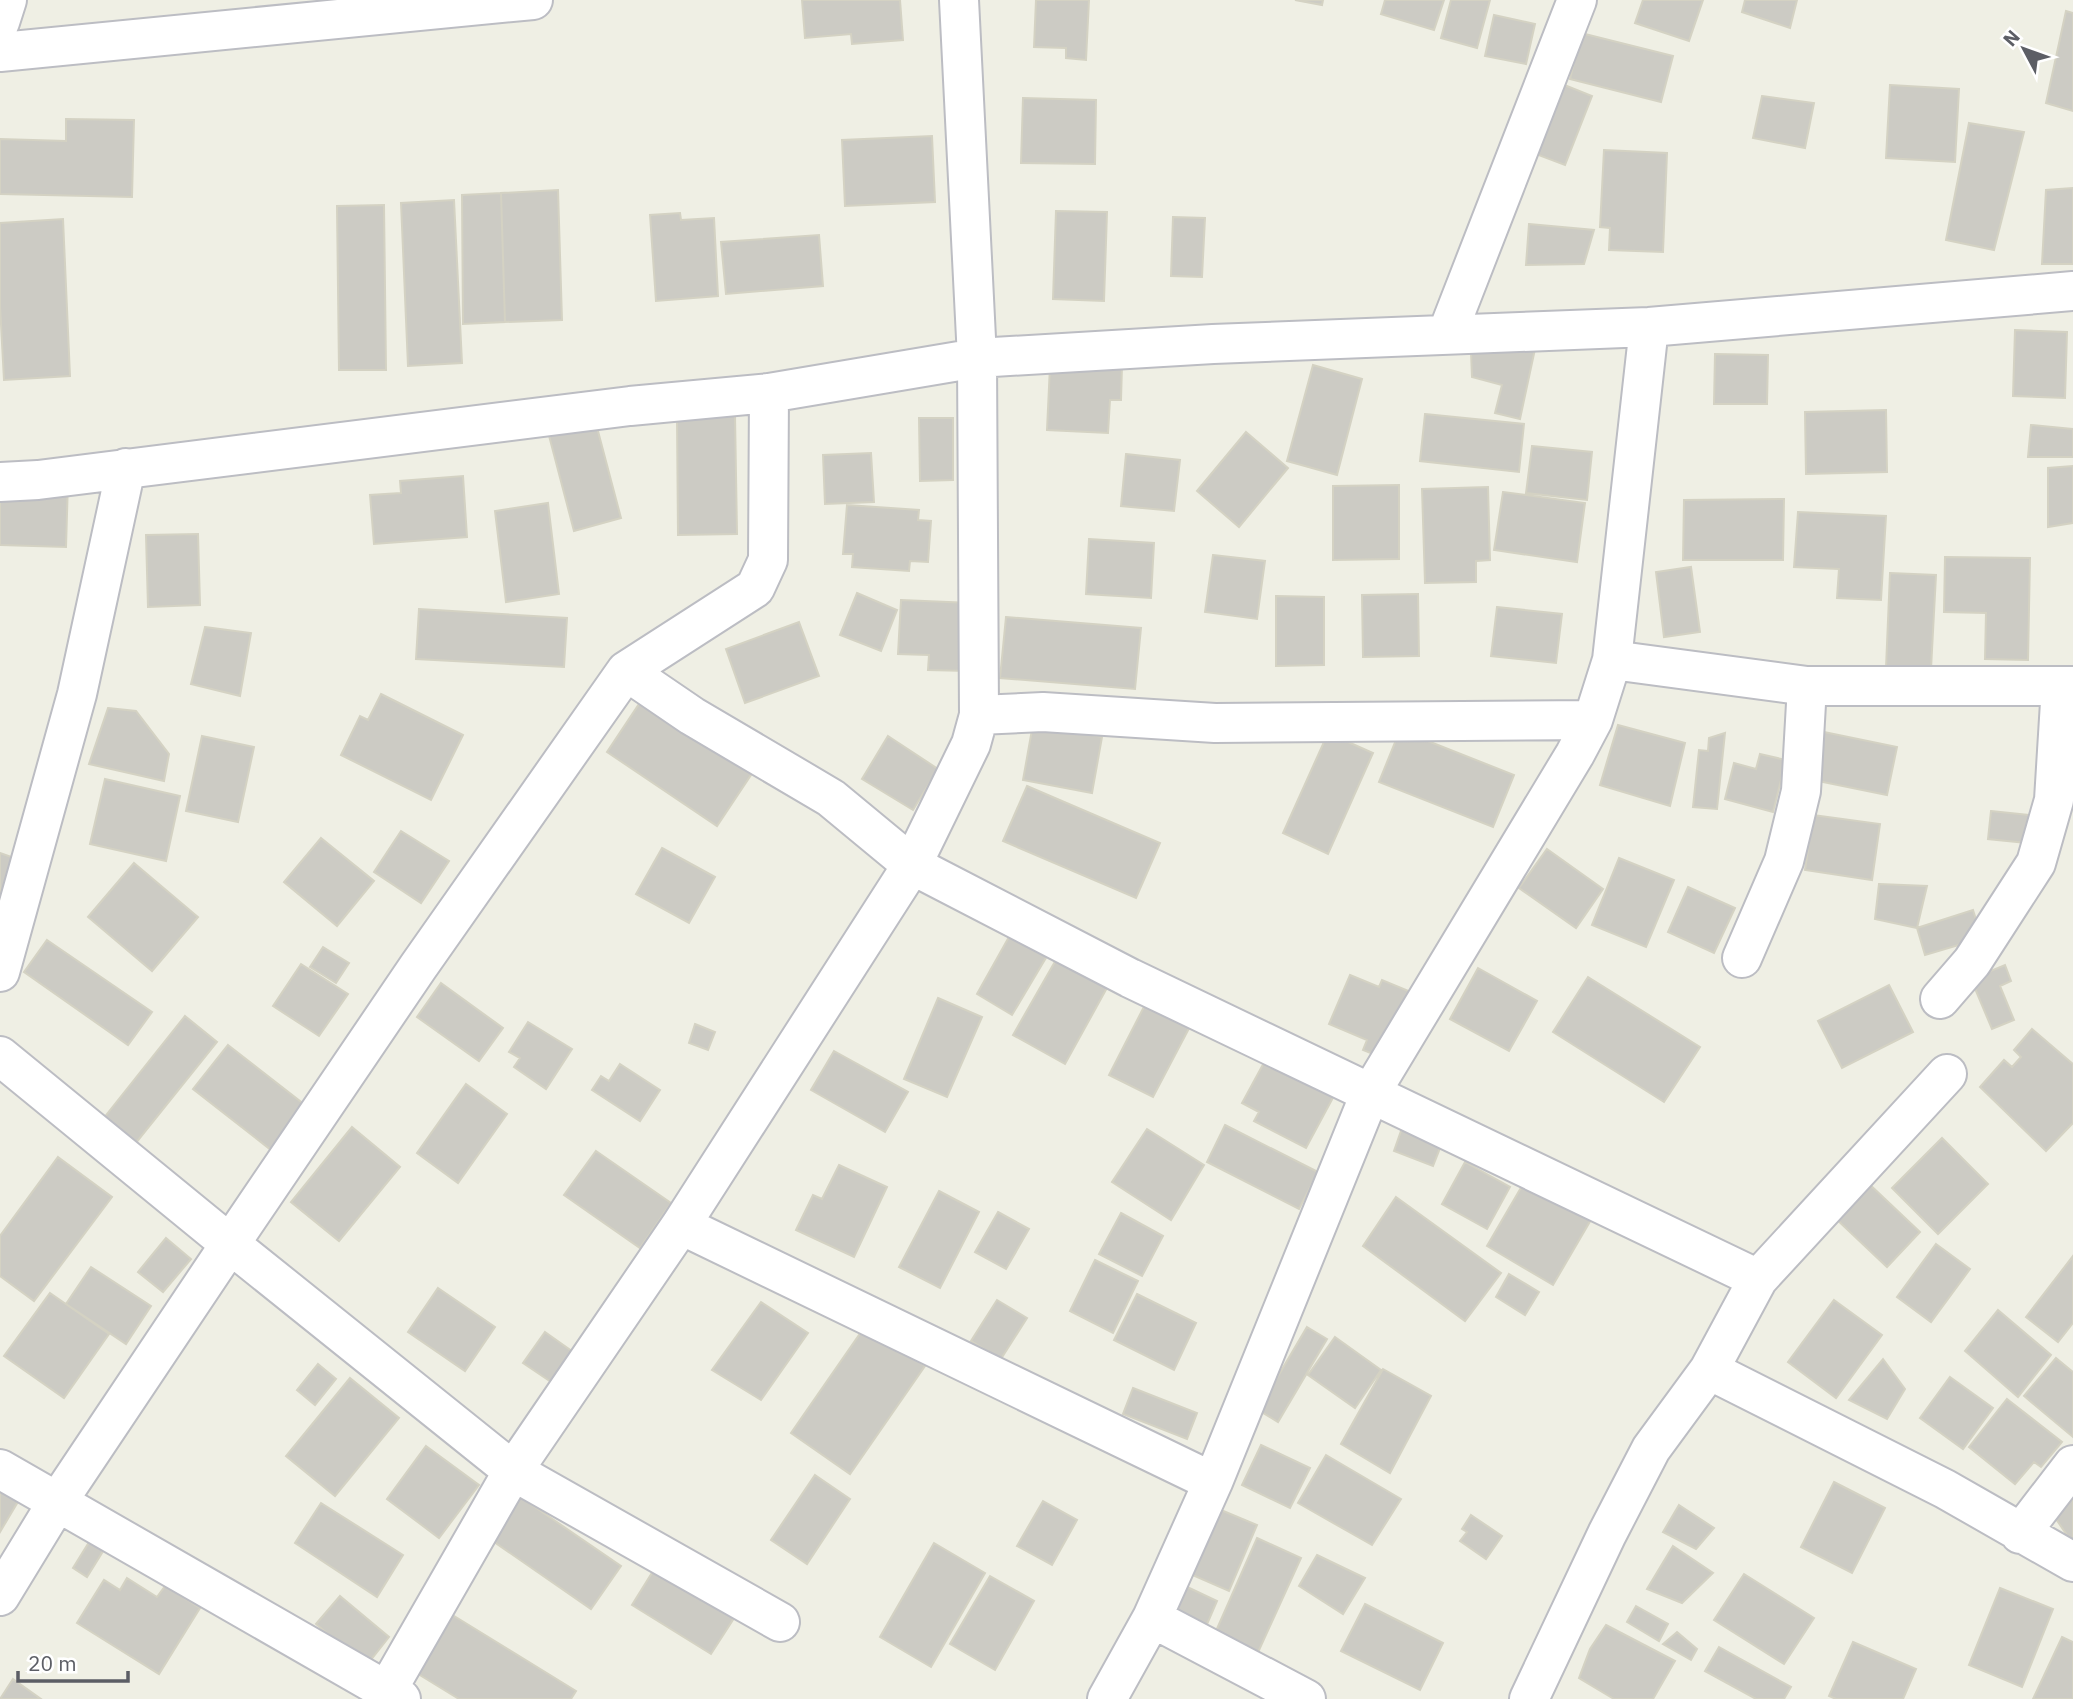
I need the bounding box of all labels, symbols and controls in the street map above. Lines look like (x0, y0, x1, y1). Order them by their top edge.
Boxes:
north arrow (1989, 14, 2059, 84)
text: N (1998, 25, 2025, 51)
scale bar (18, 1640, 128, 1684)
text: 20 m (28, 1649, 77, 1677)

